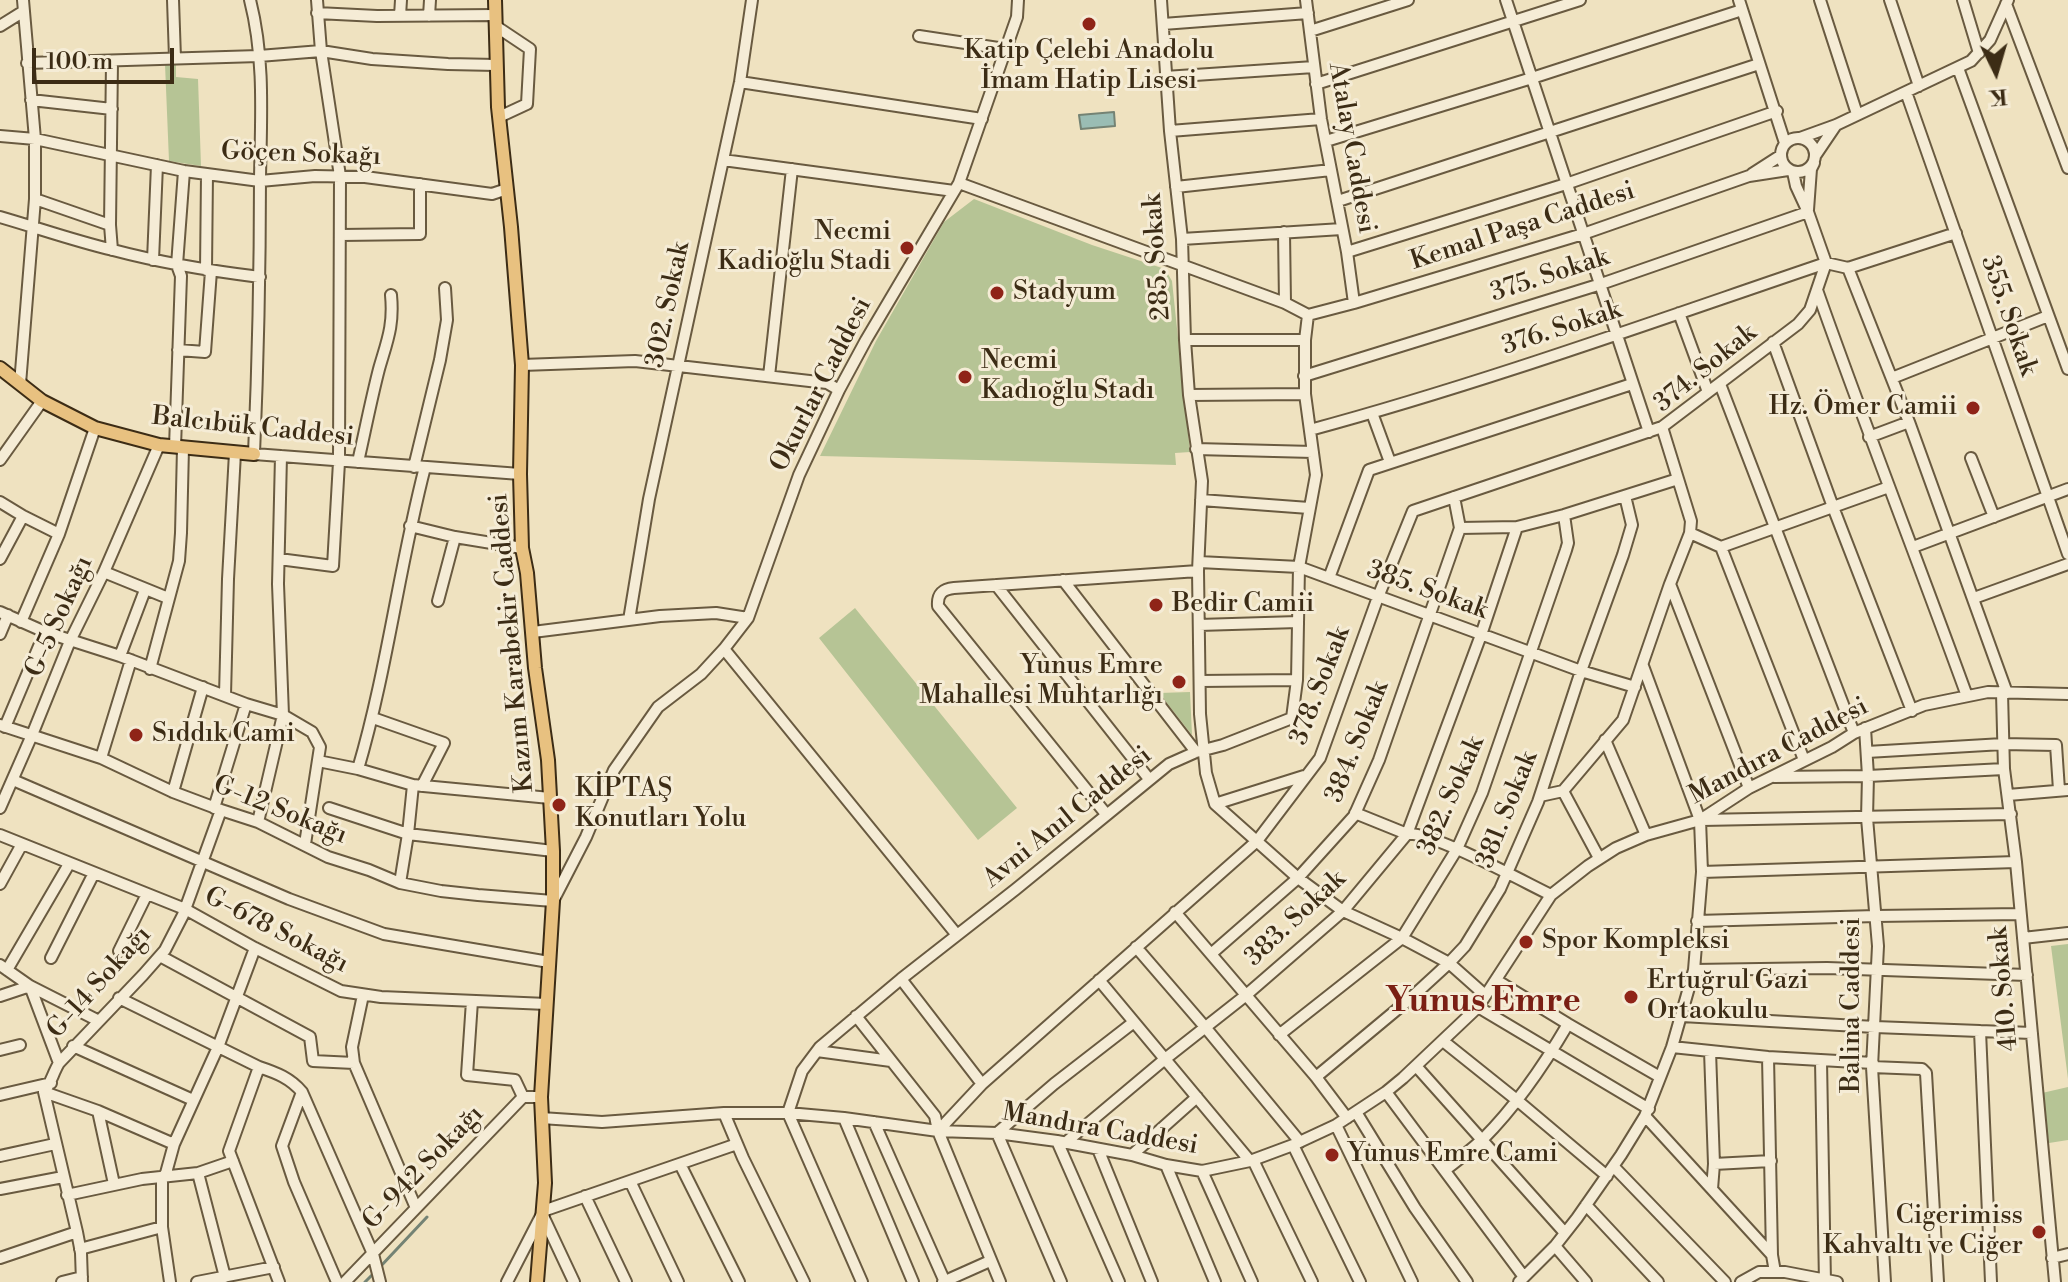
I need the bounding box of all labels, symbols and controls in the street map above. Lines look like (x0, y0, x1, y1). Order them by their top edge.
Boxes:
marker: Katip Çelebi Anadolu İmam Hatip Lisesi (1080, 15, 1098, 33)
scale bar (36, 32, 178, 82)
north arrow (1956, 32, 2036, 112)
place label: Katip Çelebi Anadolu İmam Hatip Lisesi (964, 36, 1214, 98)
text: 100 m (46, 47, 113, 77)
street label: Atalay Caddesi (1321, 60, 1381, 236)
text: K (1988, 82, 2008, 111)
street label: Göçen Sokağı (220, 137, 382, 173)
street label: Kemal Paşa Caddesi (1407, 176, 1639, 278)
street label: 285. Sokak (1138, 193, 1178, 321)
place label: Necmi Kadioğlu Stadi (718, 217, 891, 278)
street label: 302. Sokak (640, 239, 698, 371)
marker: Necmi Kadioğlu Stadi (898, 239, 916, 257)
street label: 375. Sokak (1487, 242, 1613, 310)
street label: 355. Sokak (1973, 252, 2043, 380)
place label: Stadyum (1013, 277, 1116, 309)
marker: Stadyum (988, 284, 1006, 302)
street label: Okurlar Caddesi (765, 293, 879, 477)
street label: 376. Sokak (1498, 295, 1626, 363)
street label: 374. Sokak (1648, 318, 1764, 420)
place label: Necmi Kadıoğlu Stadı (981, 346, 1154, 408)
marker: Necmi Kadıoğlu Stadı (956, 368, 974, 386)
place label: Hz. Ömer Camii (1769, 392, 1957, 424)
marker: Hz. Ömer Camii (1964, 399, 1982, 417)
street label: Balcıbük Caddesi (150, 402, 356, 454)
street label: Kazım Karabekir Caddesi (484, 492, 542, 794)
street label: G-5 Sokağı (19, 552, 101, 682)
street label: 385. Sokak (1362, 555, 1492, 627)
place label: Bedir Camii (1172, 589, 1314, 621)
marker: Bedir Camii (1147, 596, 1165, 614)
street label: 378. Sokak (1284, 622, 1358, 750)
place label: Yunus Emre Mahallesi Muhtarlığı (919, 651, 1163, 712)
marker: Yunus Emre Mahallesi Muhtarlığı (1170, 673, 1188, 691)
street label: 384. Sokak (1320, 677, 1396, 807)
street label: Mandıra Caddesi (1684, 692, 1874, 812)
place label: Sıddık Cami (152, 719, 295, 751)
marker: Sıddık Cami (127, 726, 145, 744)
street label: 382. Sokak (1412, 732, 1492, 860)
street label: Avni Anıl Caddesi (978, 741, 1158, 895)
street label: 381. Sokak (1470, 747, 1546, 873)
street label: G-12 Sokağı (209, 770, 351, 852)
place label: KİPTAŞ Konutları Yolu (575, 774, 746, 836)
marker: KİPTAŞ Konutları Yolu (550, 796, 568, 814)
street label: 383. Sokak (1239, 864, 1353, 974)
street label: G-678 Sokağı (199, 881, 353, 981)
street label: Balina Caddesi (1837, 917, 1869, 1093)
street label: G-14 Sokağı (41, 920, 159, 1046)
street label: 410. Sokak (1984, 925, 2026, 1053)
place label: Spor Kompleksi (1542, 926, 1730, 958)
marker: Spor Kompleksi (1517, 933, 1535, 951)
place label: Ertuğrul Gazi Ortaokulu (1647, 966, 1808, 1028)
district label: Yunus Emre (1385, 983, 1581, 1023)
marker: Ertuğrul Gazi Ortaokulu (1622, 988, 1640, 1006)
street label: Mandıra Caddesi (1000, 1097, 1200, 1163)
street label: G-942 Sokağı (357, 1099, 491, 1237)
place label: Yunus Emre Cami (1348, 1139, 1558, 1171)
marker: Yunus Emre Cami (1323, 1146, 1341, 1164)
place label: Cigerimiss Kahvaltı ve Ciğer (1823, 1201, 2023, 1262)
marker: Cigerimiss Kahvaltı ve Ciğer (2030, 1223, 2048, 1241)

